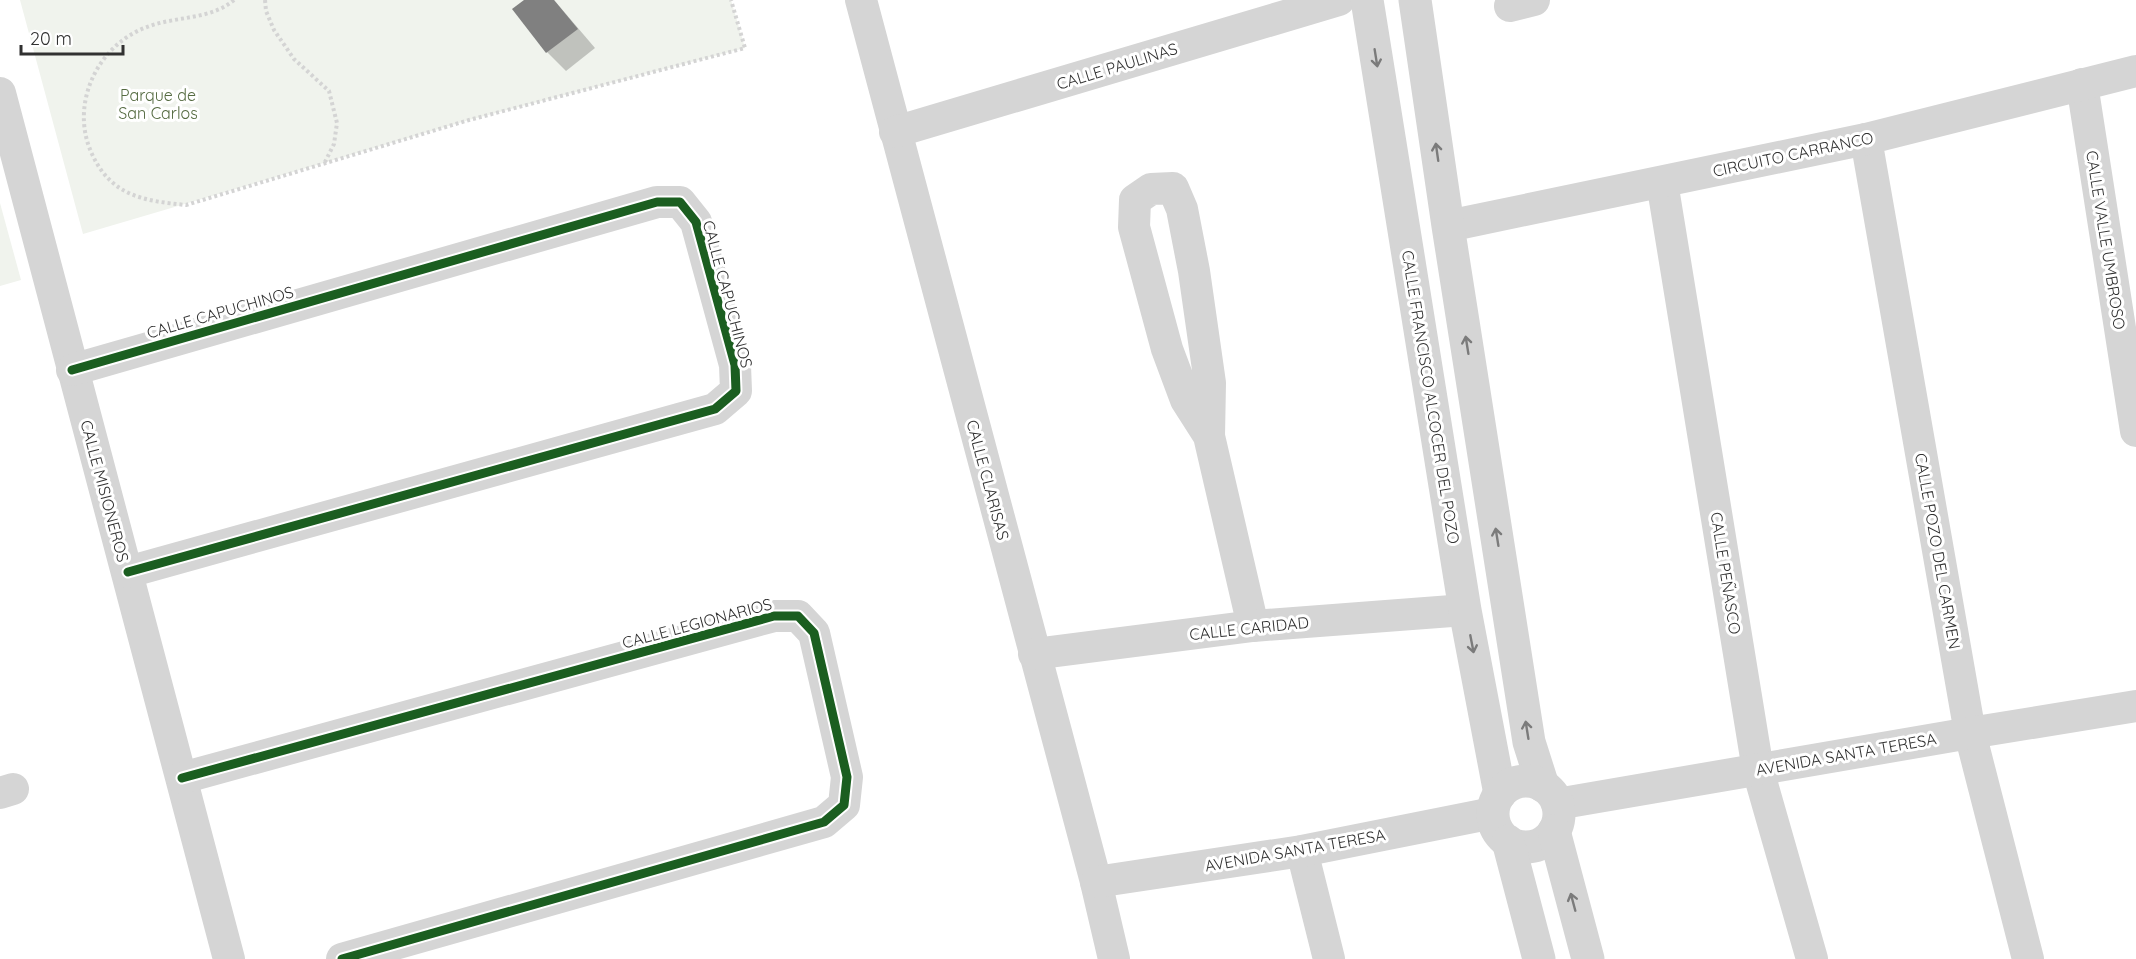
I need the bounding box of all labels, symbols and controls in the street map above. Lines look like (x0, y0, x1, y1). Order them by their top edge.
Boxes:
scale bar (21, 18, 123, 56)
text: 20 m (30, 27, 72, 50)
street label: CALLE PAULINAS (1054, 38, 1180, 94)
one-way arrow (1371, 47, 1382, 67)
park label: Parque de San Carlos (118, 85, 198, 123)
street label: CIRCUITO CARRANCO (1711, 127, 1875, 181)
one-way arrow (1431, 143, 1442, 162)
street label: CALLE VALLE UMBROSO (2082, 149, 2130, 331)
street label: CALLE CAPUCHINOS (699, 218, 757, 370)
street label: CALLE FRANCISCO ALCOCER DEL POZO (1398, 249, 1464, 545)
street label: CALLE CAPUCHINOS (144, 281, 296, 343)
one-way arrow (1461, 335, 1472, 355)
street label: CALLE MISIONEROS (76, 418, 134, 564)
street label: CALLE CLARISAS (962, 418, 1014, 542)
street label: CALLE POZO DEL CARMEN (1911, 451, 1965, 651)
street label: CALLE PEÑASCO (1706, 510, 1746, 636)
one-way arrow (1491, 528, 1502, 548)
street label: CALLE LEGIONARIOS (620, 593, 774, 653)
street label: CALLE CARIDAD (1188, 612, 1310, 644)
one-way arrow (1467, 634, 1478, 653)
one-way arrow (1521, 721, 1532, 740)
street label: AVENIDA SANTA TERESA (1754, 728, 1938, 780)
street label: AVENIDA SANTA TERESA (1203, 824, 1387, 876)
one-way arrow (1567, 893, 1578, 912)

